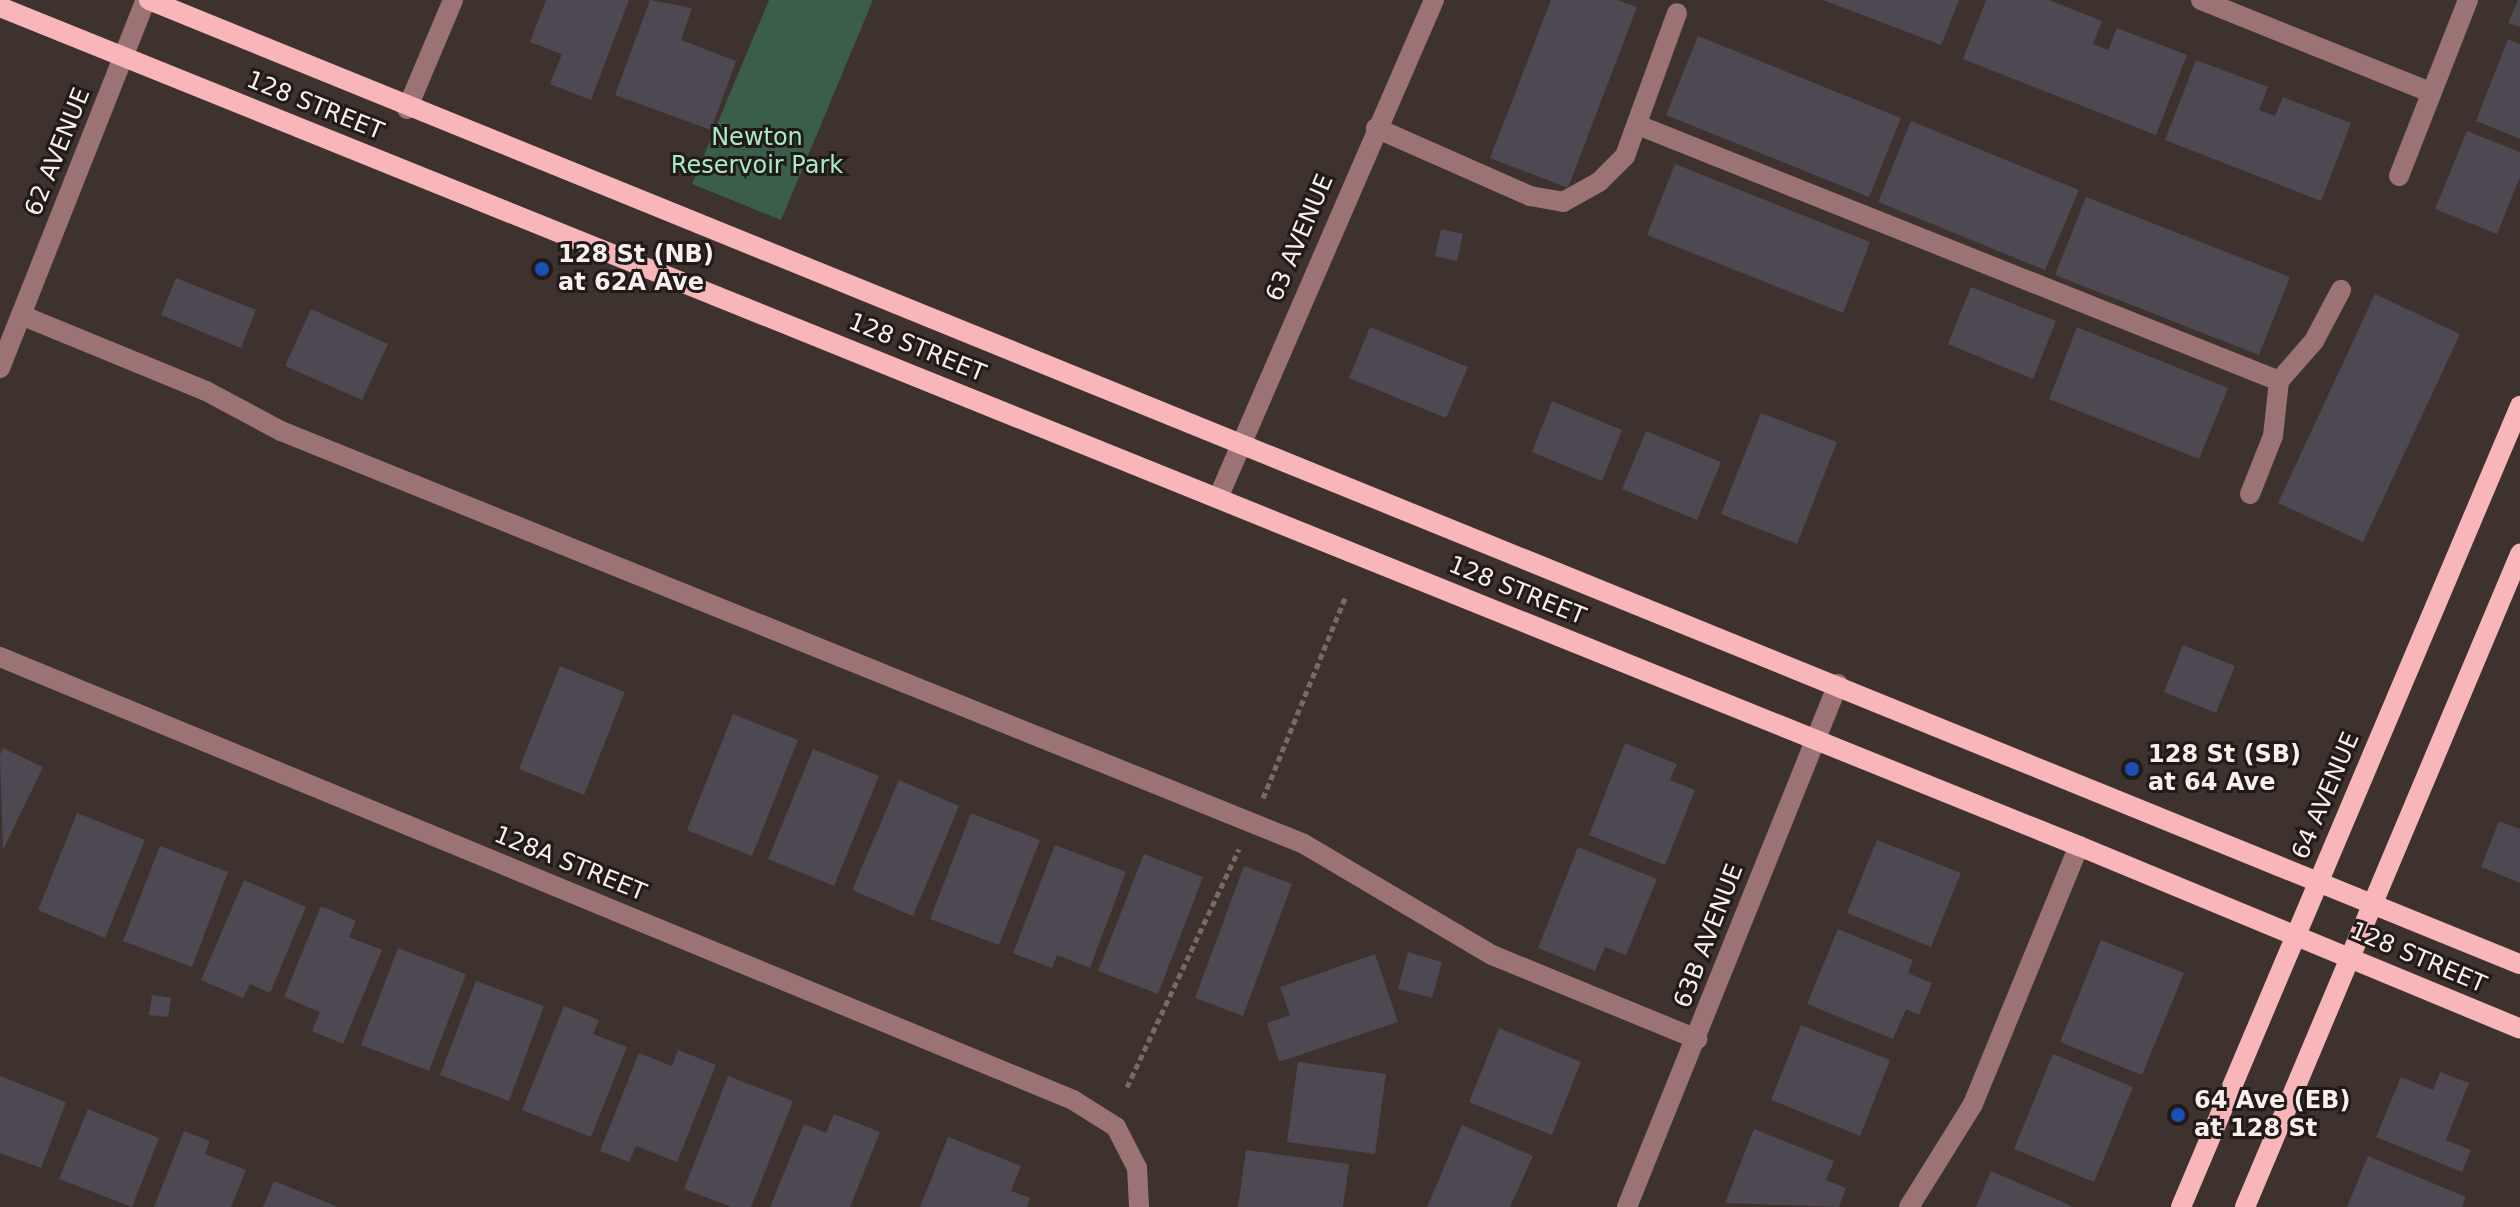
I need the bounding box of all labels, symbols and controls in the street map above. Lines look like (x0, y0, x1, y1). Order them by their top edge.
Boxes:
street label: 128 STREET (242, 65, 388, 147)
street label: 62 AVENUE (19, 84, 97, 220)
park label: Newton Reservoir Park (671, 124, 843, 180)
street label: 63 AVENUE (1260, 170, 1340, 306)
place label: 128 St (NB) at 62A Ave (558, 241, 714, 297)
marker: 128 St (NB) at 62A Ave (533, 260, 551, 278)
street label: 128 STREET (844, 307, 990, 389)
street label: 128 STREET (1444, 550, 1590, 632)
street label: 64 AVENUE (2286, 728, 2366, 864)
place label: 128 St (SB) at 64 Ave (2148, 741, 2301, 797)
marker: 128 St (SB) at 64 Ave (2123, 760, 2141, 778)
street label: 128A STREET (490, 820, 650, 908)
street label: 63B AVENUE (1668, 860, 1750, 1012)
street label: 128 STREET (2346, 916, 2490, 1000)
place label: 64 Ave (EB) at 128 St (2194, 1087, 2350, 1143)
marker: 64 Ave (EB) at 128 St (2169, 1106, 2187, 1124)

